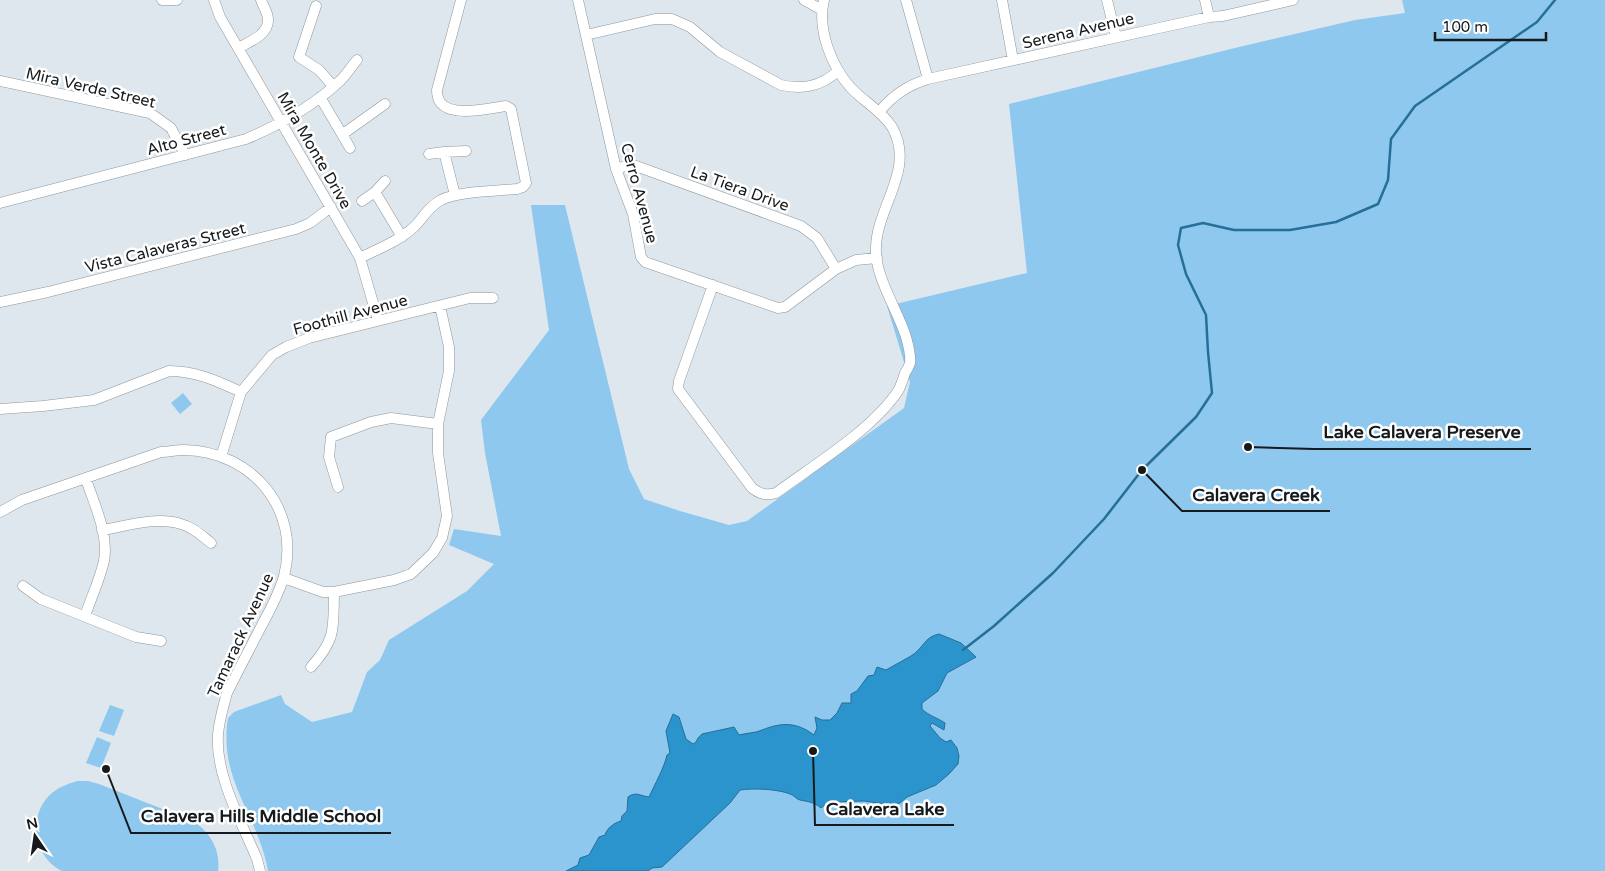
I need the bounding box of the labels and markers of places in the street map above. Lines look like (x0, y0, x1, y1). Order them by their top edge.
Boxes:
callout: Lake Calavera Preserve (1314, 416, 1531, 449)
callout: Calavera Creek (1182, 478, 1330, 511)
callout: Calavera Lake (815, 792, 954, 825)
callout: Calavera Hills Middle School (131, 800, 391, 833)

